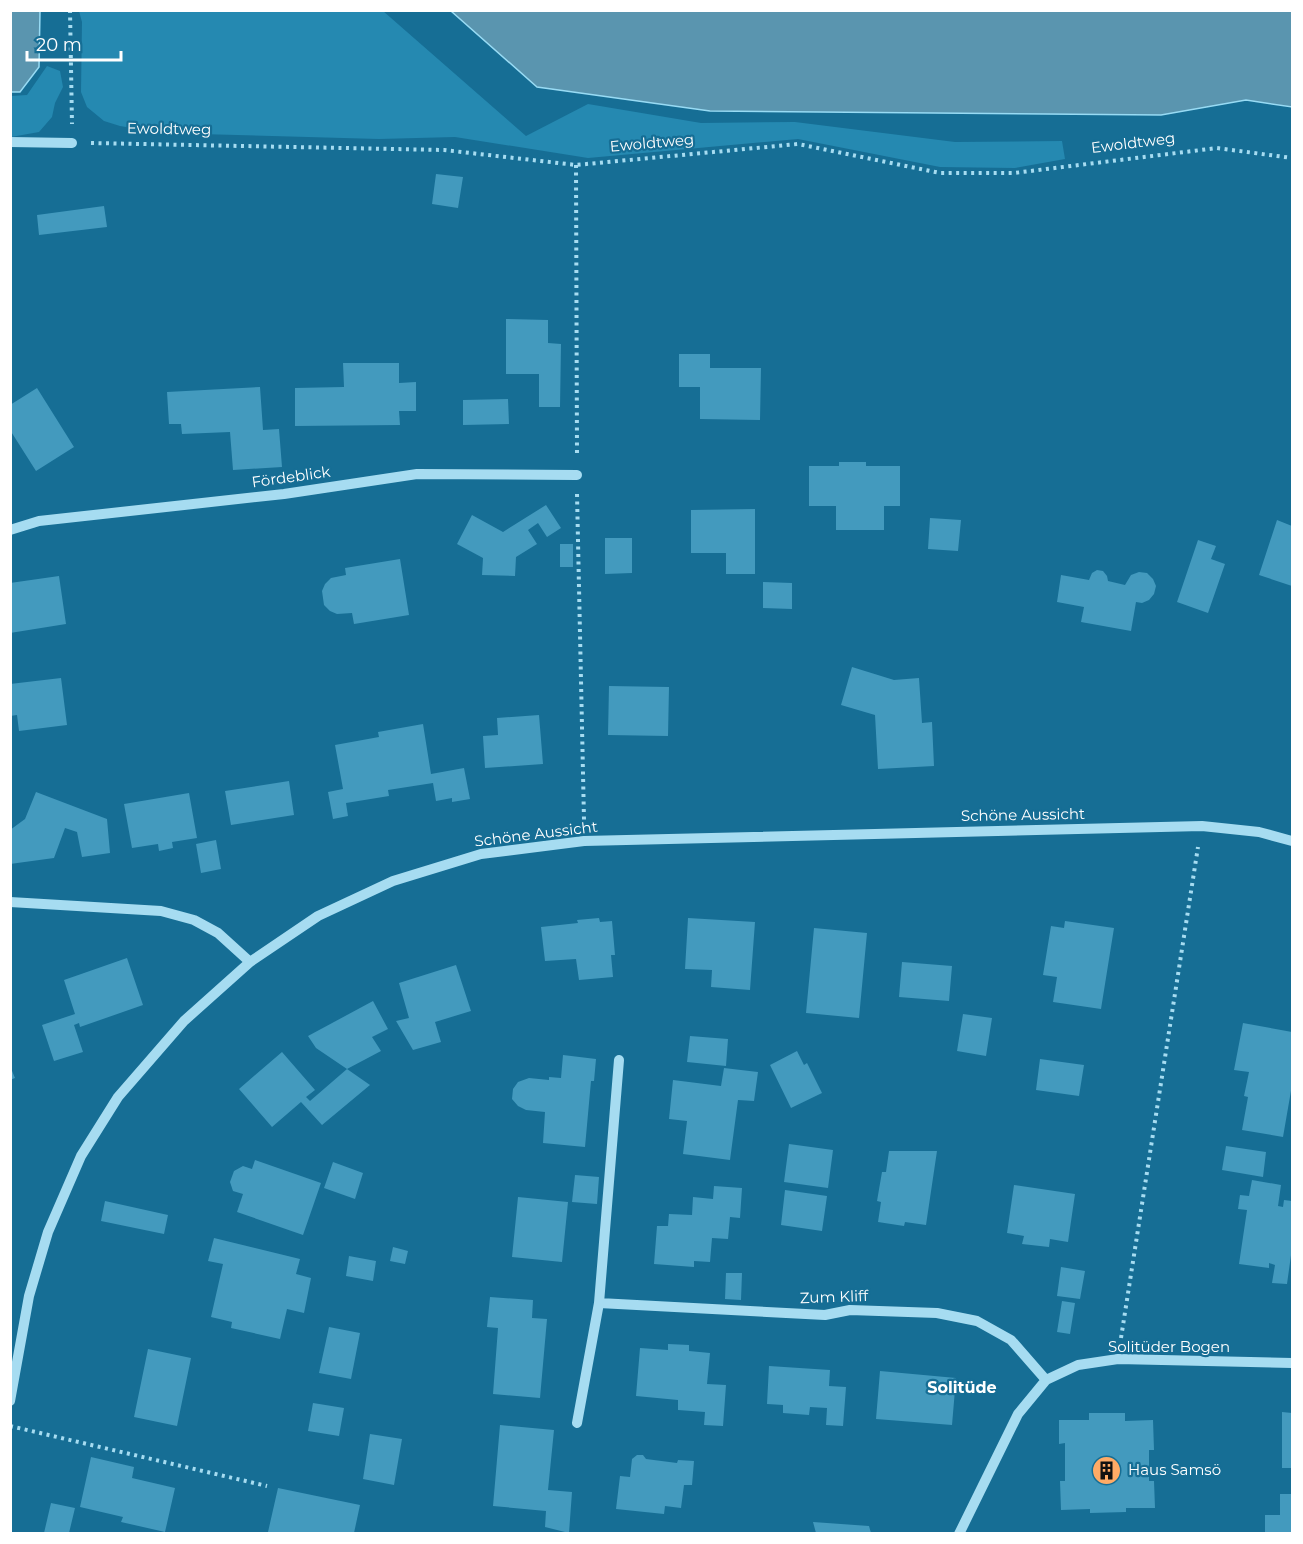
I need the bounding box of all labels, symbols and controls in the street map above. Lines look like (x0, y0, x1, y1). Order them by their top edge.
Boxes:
scale bar (27, 24, 122, 62)
text: 20 m (36, 34, 82, 56)
street label: Ewoldtweg (127, 118, 211, 139)
street label: Ewoldtweg (1090, 128, 1176, 157)
street label: Ewoldtweg (609, 129, 695, 156)
street label: Fördeblick (250, 462, 332, 491)
street label: Schöne Aussicht (961, 804, 1085, 825)
street label: Schöne Aussicht (473, 817, 599, 850)
street label: Zum Kliff (799, 1286, 869, 1307)
street label: Solitüder Bogen (1108, 1337, 1230, 1356)
district label: Solitüde (927, 1378, 997, 1397)
building icon: Haus Samsö (1091, 1454, 1123, 1486)
place label: Haus Samsö (1128, 1460, 1221, 1479)

